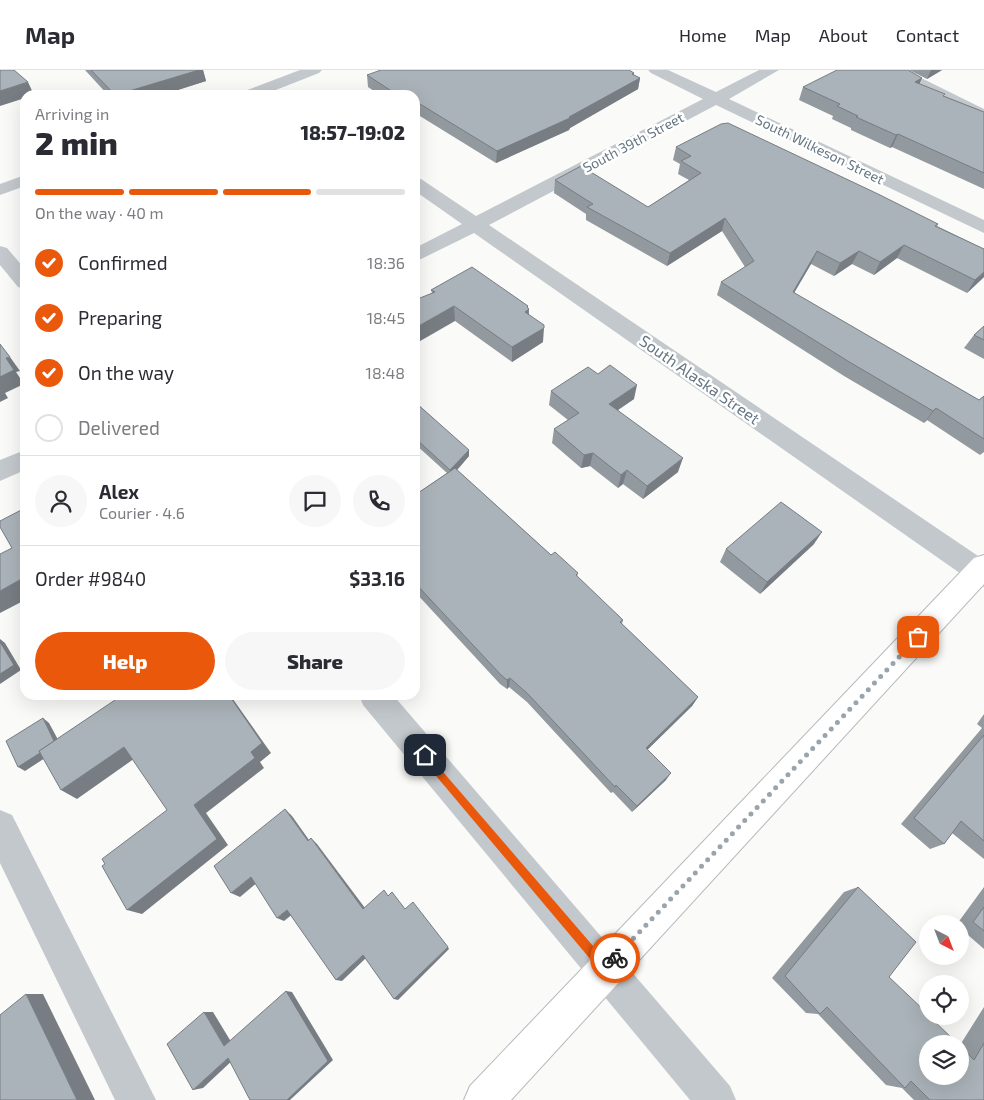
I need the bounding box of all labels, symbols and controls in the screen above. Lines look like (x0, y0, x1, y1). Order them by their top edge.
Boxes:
text: Map (25, 20, 75, 49)
text: Home (679, 24, 727, 46)
text: Map (755, 24, 791, 46)
text: About (819, 24, 868, 46)
text: Contact (896, 24, 959, 46)
text: Arriving in (35, 104, 109, 123)
street label: South 39th Street (580, 108, 686, 176)
street label: South Wilkeson Street (753, 111, 887, 187)
text: 18:57–19:02 (301, 121, 405, 144)
text: 2 min (35, 123, 118, 161)
text: On the way · 40 m (35, 203, 164, 222)
icon: check (35, 249, 63, 277)
text: Confirmed (78, 251, 168, 274)
text: 18:36 (367, 253, 405, 272)
icon: check (35, 304, 63, 332)
text: Preparing (78, 306, 162, 329)
text: 18:45 (367, 308, 405, 327)
street label: South Alaska Street (636, 330, 764, 428)
icon: check (35, 359, 63, 387)
text: On the way (78, 361, 174, 384)
text: 18:48 (366, 363, 405, 382)
text: Delivered (78, 416, 160, 439)
button: person (35, 475, 87, 527)
button: chat (289, 475, 341, 527)
button: phone (353, 475, 405, 527)
text: Alex (99, 480, 139, 503)
text: Courier · 4.6 (99, 503, 185, 522)
text: Order #9840 (35, 567, 146, 590)
text: $33.16 (349, 567, 405, 590)
pin (897, 616, 939, 658)
icon: bag (904, 623, 932, 651)
button: Help (35, 632, 215, 690)
button: Share (225, 632, 405, 690)
pin (404, 734, 446, 776)
icon: home (411, 741, 439, 769)
north arrow (919, 915, 969, 965)
map controls (919, 915, 969, 1085)
courier (590, 933, 640, 983)
icon: bike (601, 944, 629, 972)
button: locate (919, 975, 969, 1025)
button: layers (919, 1035, 969, 1085)

